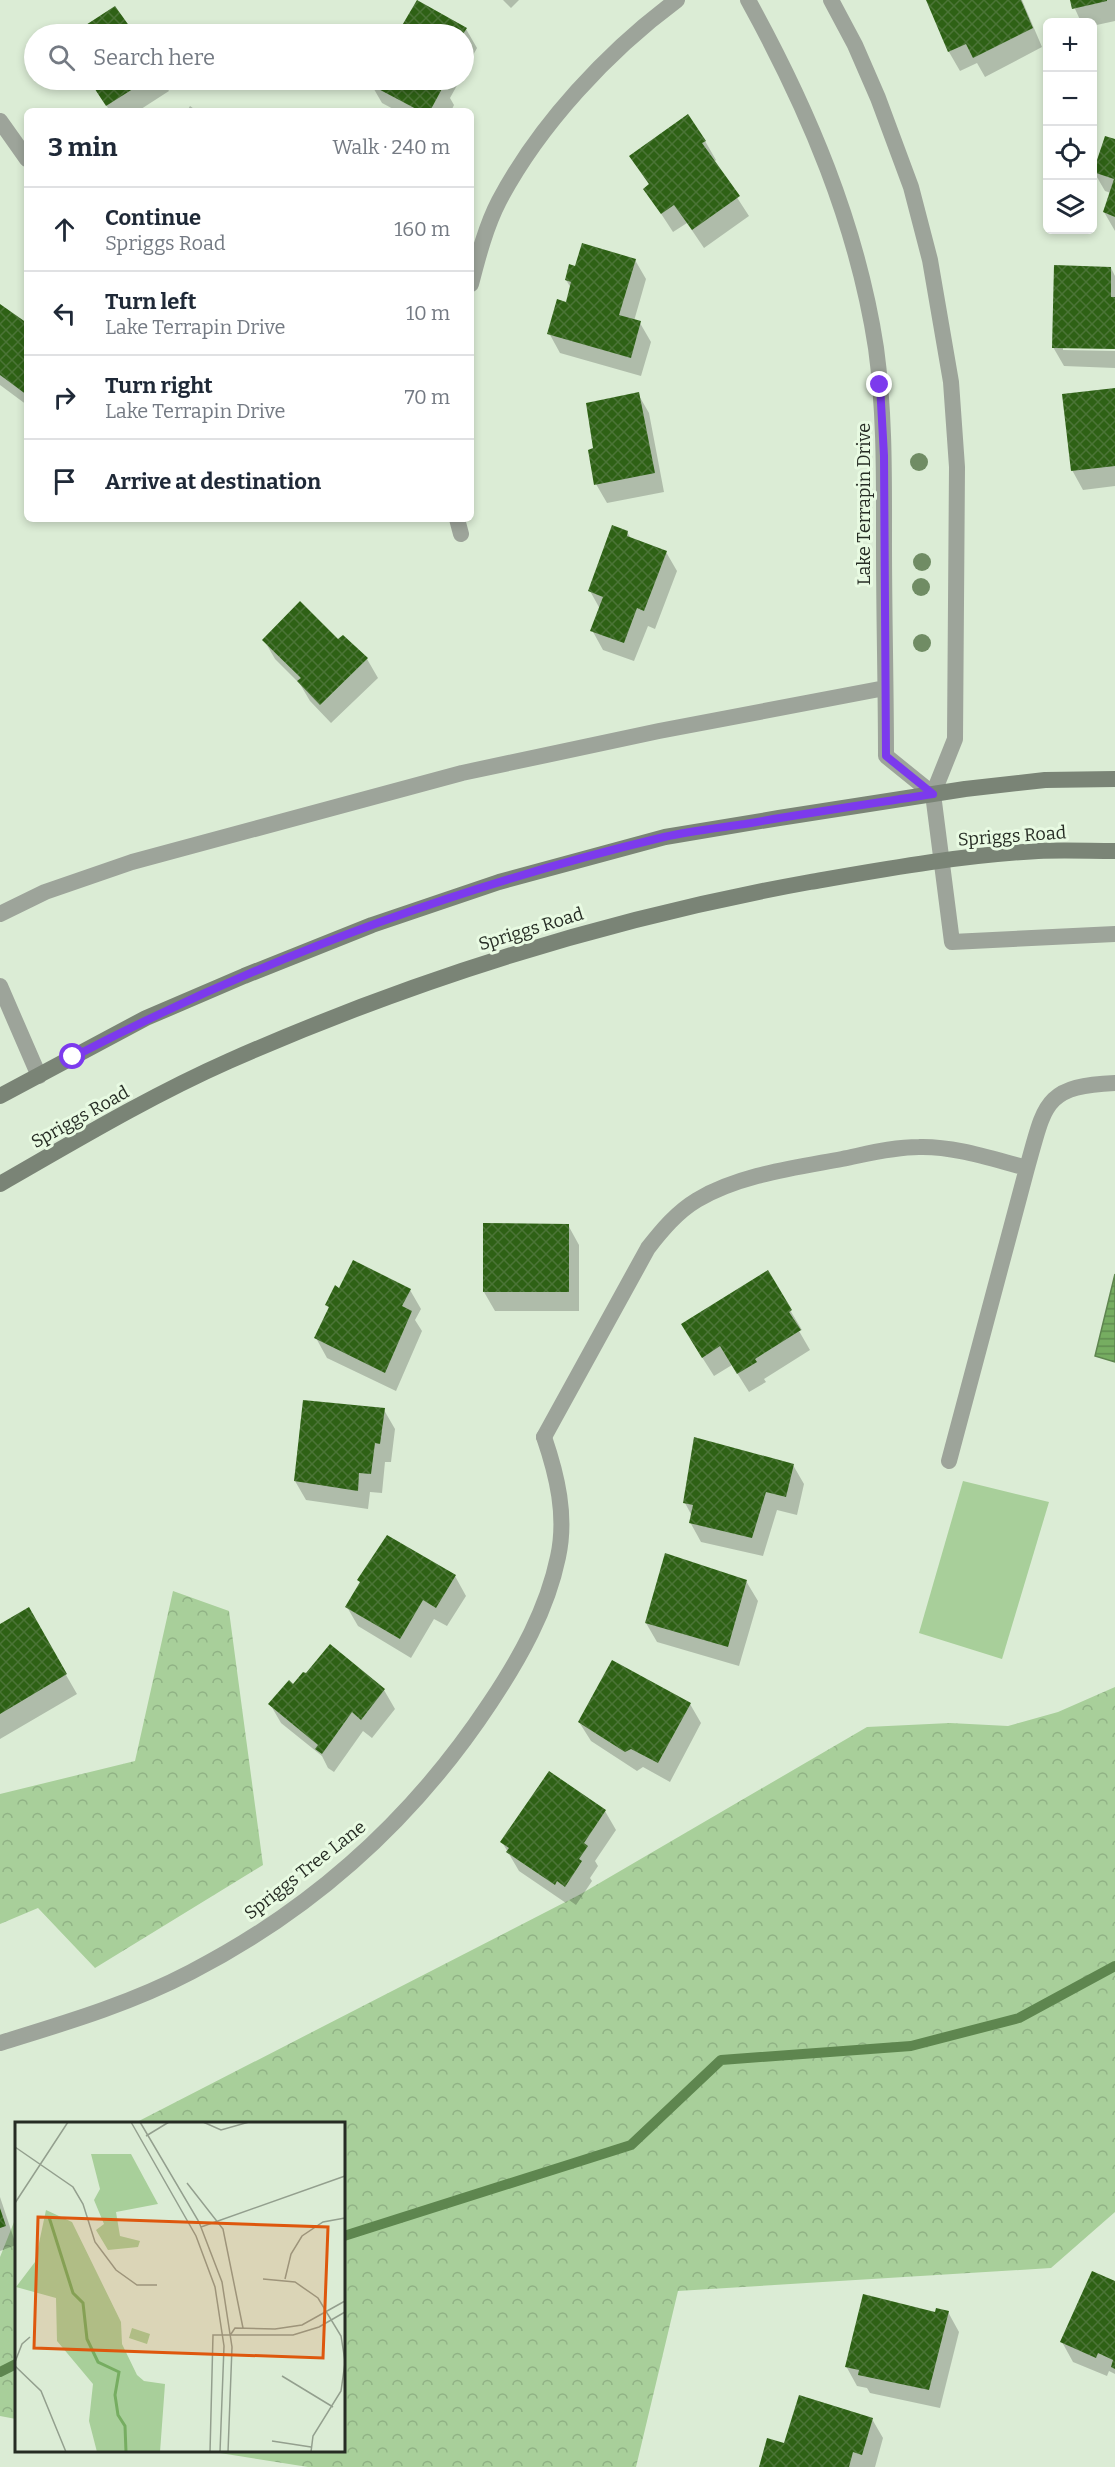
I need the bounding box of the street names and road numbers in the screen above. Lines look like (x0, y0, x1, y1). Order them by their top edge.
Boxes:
street label: Lake Terrapin Drive (853, 423, 875, 585)
street label: Spriggs Road (957, 821, 1067, 851)
street label: Spriggs Road (476, 903, 586, 955)
street label: Spriggs Road (27, 1081, 133, 1153)
street label: Spriggs Tree Lane (240, 1816, 370, 1924)

